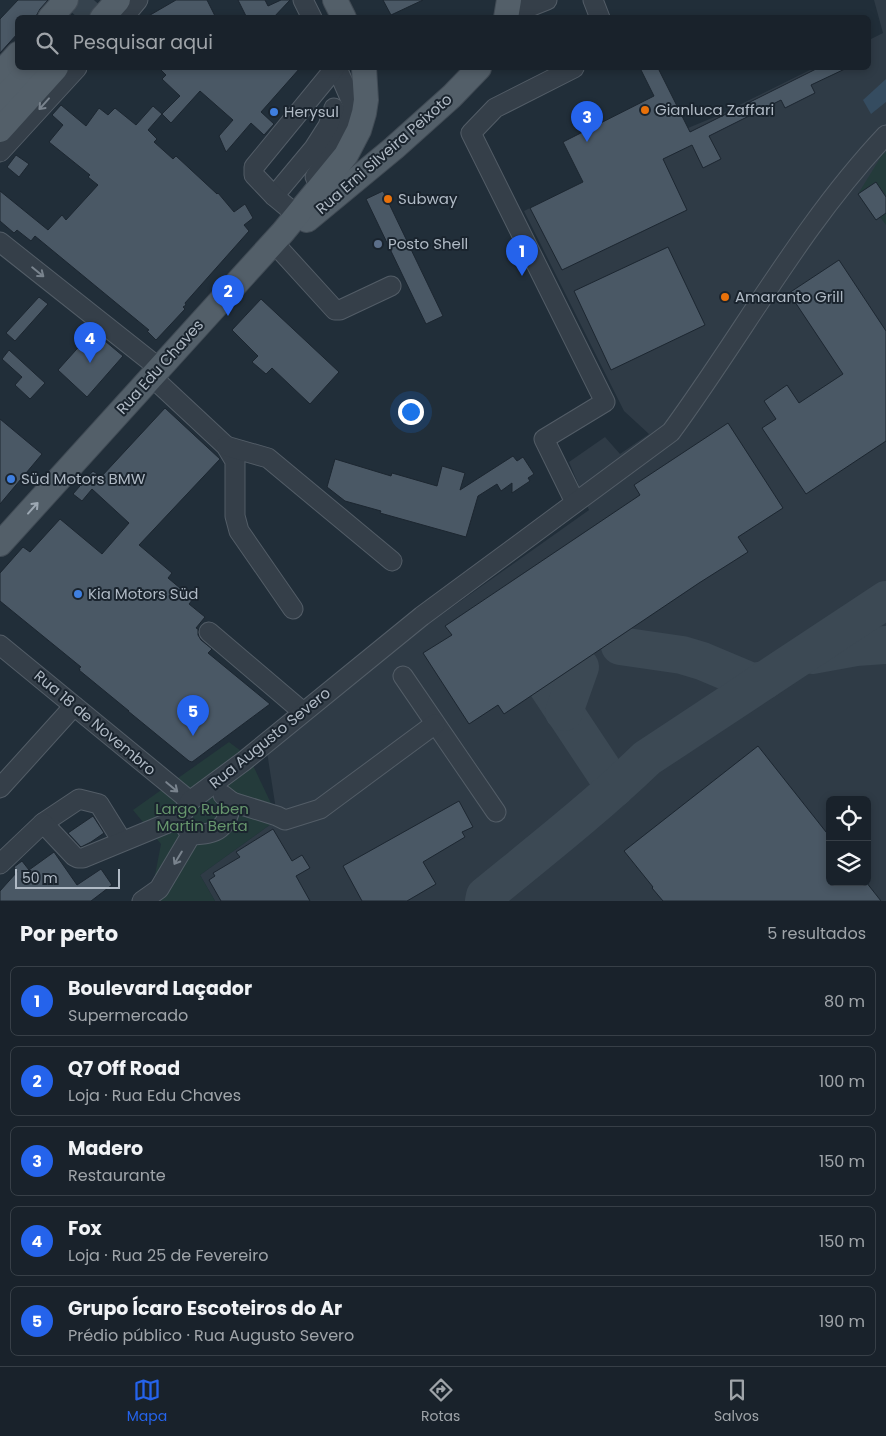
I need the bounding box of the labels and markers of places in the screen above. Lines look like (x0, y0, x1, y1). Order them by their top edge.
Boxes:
place label: Gianluca Zaffari (655, 99, 774, 120)
place label: Herysul (284, 101, 339, 122)
pin: 3 (571, 101, 603, 142)
marker: Gianluca Zaffari (639, 104, 651, 116)
marker: Herysul (268, 106, 280, 118)
place label: Subway (398, 188, 458, 209)
marker: Subway (382, 193, 394, 205)
place label: Posto Shell (388, 233, 468, 254)
pin: 1 (506, 235, 538, 276)
marker: Posto Shell (372, 238, 384, 250)
pin: 2 (212, 275, 244, 316)
place label: Amaranto Grill (735, 286, 843, 307)
marker: Amaranto Grill (719, 291, 731, 303)
pin: 4 (74, 322, 106, 363)
place label: Süd Motors BMW (21, 468, 146, 489)
marker: Süd Motors BMW (5, 473, 17, 485)
place label: Kia Motors Süd (88, 583, 198, 604)
marker: Kia Motors Süd (72, 588, 84, 600)
pin: 5 (177, 695, 209, 736)

